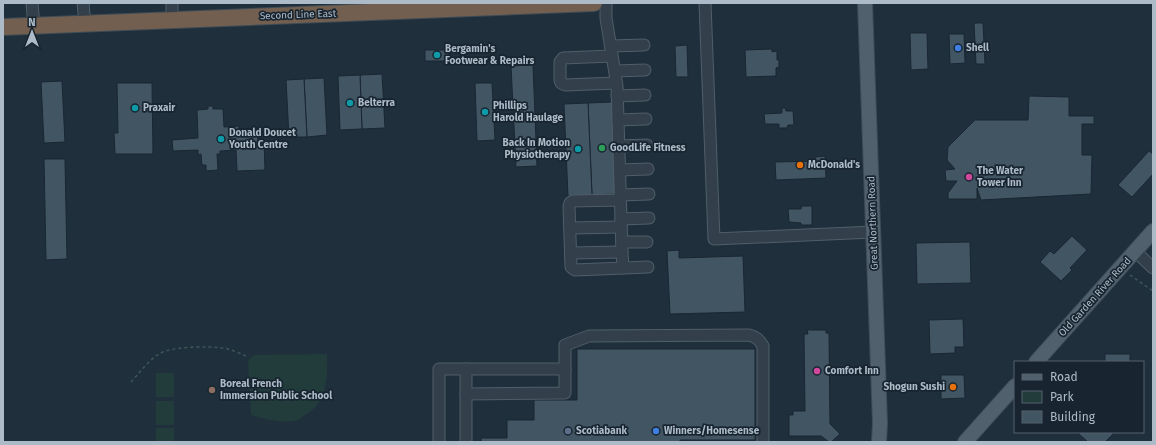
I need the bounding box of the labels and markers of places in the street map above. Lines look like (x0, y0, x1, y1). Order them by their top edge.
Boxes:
place label: Shell (966, 42, 989, 54)
place label: Bergamin's Footwear & Repairs (445, 43, 534, 67)
marker: Shell (953, 43, 963, 53)
marker: Bergamin's Footwear & Repairs (432, 50, 442, 60)
place label: Belterra (358, 97, 396, 109)
marker: Belterra (345, 98, 355, 108)
place label: Phillips Harold Haulage (493, 100, 563, 124)
place label: Praxair (143, 102, 176, 114)
marker: Praxair (130, 103, 140, 113)
marker: Phillips Harold Haulage (480, 107, 490, 117)
place label: Donald Doucet Youth Centre (228, 127, 296, 151)
marker: Donald Doucet Youth Centre (216, 134, 226, 144)
place label: Back In Motion Physiotherapy (503, 137, 571, 161)
place label: GoodLife Fitness (610, 142, 686, 154)
marker: GoodLife Fitness (597, 143, 607, 153)
marker: Back In Motion Physiotherapy (573, 144, 583, 154)
place label: McDonald's (808, 159, 860, 171)
marker: McDonald's (795, 160, 805, 170)
place label: The Water Tower Inn (977, 165, 1024, 189)
marker: The Water Tower Inn (964, 172, 974, 182)
place label: Comfort Inn (825, 365, 879, 377)
marker: Comfort Inn (812, 366, 822, 376)
place label: Boreal French Immersion Public School (220, 378, 332, 402)
place label: Shogun Sushi (884, 381, 945, 393)
marker: Shogun Sushi (948, 382, 958, 392)
marker: Boreal French Immersion Public School (207, 385, 217, 395)
place label: Scotiabank (576, 425, 627, 437)
place label: Winners/Homesense (664, 425, 760, 437)
marker: Scotiabank (563, 426, 573, 436)
marker: Winners/Homesense (651, 426, 661, 436)

